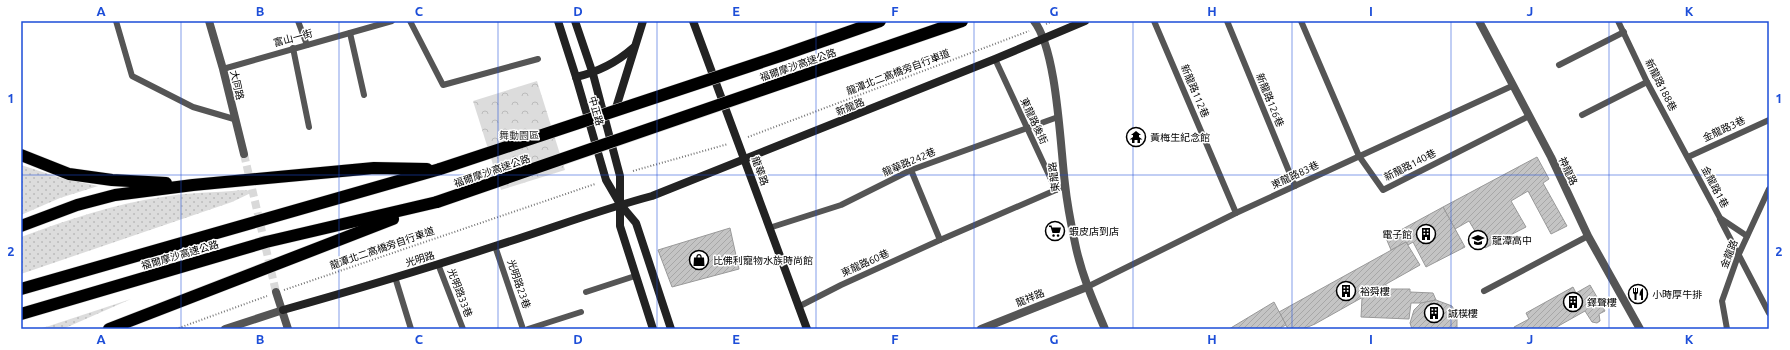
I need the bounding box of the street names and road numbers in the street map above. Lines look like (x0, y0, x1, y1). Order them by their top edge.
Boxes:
street label: 富山一街 (272, 28, 314, 48)
street label: 福爾摩沙高速公路 (758, 47, 838, 83)
street label: 龍潭北二高橋旁自行車道 (845, 47, 951, 97)
street label: 新龍路188巷 (1643, 57, 1679, 113)
street label: 新龍路112巷 (1179, 63, 1211, 119)
street label: 大同路 (228, 69, 246, 101)
street label: 新龍路126巷 (1254, 72, 1286, 128)
street label: 中正路 (587, 95, 605, 127)
street label: 新龍路 (834, 96, 866, 118)
street label: 東龍路後街 (1018, 96, 1050, 146)
street label: 金龍路3巷 (1701, 114, 1747, 144)
street label: 龍華路242巷 (881, 146, 937, 178)
street label: 新龍路140巷 (1382, 147, 1438, 183)
street label: 福爾摩沙高速公路 (452, 153, 532, 189)
street label: 龍華路 (750, 155, 770, 187)
street label: 神龍路 (1557, 155, 1579, 187)
street label: 東龍路83巷 (1269, 159, 1321, 191)
street label: 東龍路 (1047, 161, 1061, 193)
street label: 金龍路1巷 (1699, 164, 1731, 210)
street label: 龍潭北二高橋旁自行車道 (328, 225, 436, 271)
street label: 金龍路 (1718, 238, 1740, 270)
street label: 福爾摩沙高速公路 (140, 239, 220, 271)
street label: 東龍路60巷 (839, 248, 891, 278)
street label: 光明路 (404, 249, 436, 269)
street label: 光明路23巷 (505, 258, 533, 310)
street label: 光明路33巷 (446, 267, 474, 319)
street label: 龍祥路 (1014, 287, 1046, 309)

